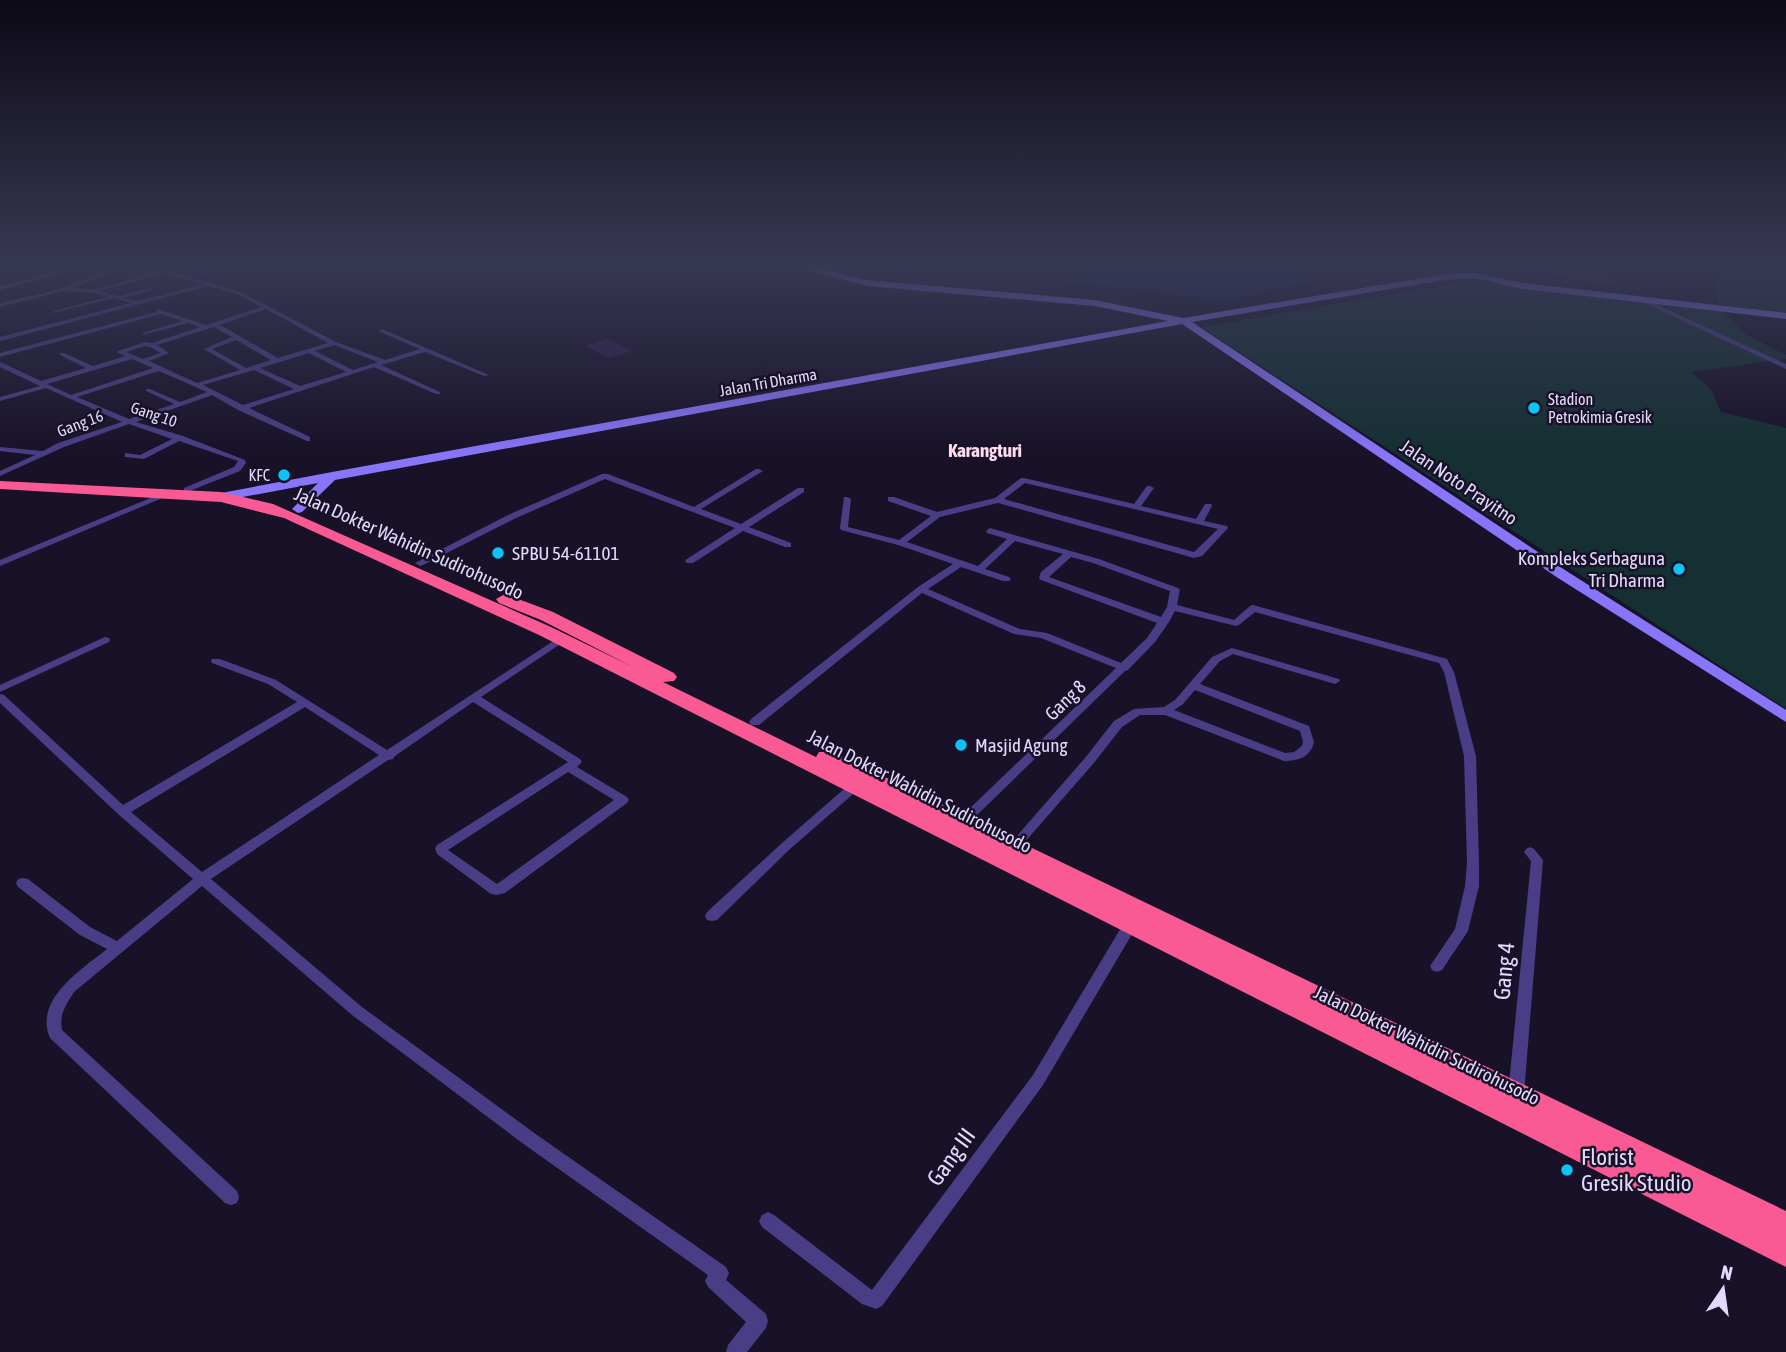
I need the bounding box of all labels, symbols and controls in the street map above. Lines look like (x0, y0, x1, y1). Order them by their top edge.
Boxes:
street label: Jalan Tri Dharma (718, 365, 818, 399)
place label: Stadion Petrokimia Gresik (1548, 390, 1652, 426)
street label: Gang 10 (128, 398, 180, 431)
marker: Stadion Petrokimia Gresik (1526, 400, 1542, 416)
street label: Gang 16 (54, 406, 106, 441)
street label: Jalan Noto Prayitno (1396, 435, 1522, 529)
district label: Karangturi (948, 439, 1022, 461)
place label: KFC (249, 466, 270, 484)
marker: KFC (276, 467, 292, 483)
street label: Jalan Dokter Wahidin Sudirohusodo (291, 482, 527, 604)
place label: SPBU 54-61101 (512, 542, 619, 564)
marker: SPBU 54-61101 (490, 545, 506, 561)
place label: Kompleks Serbaguna Tri Dharma (1518, 547, 1665, 591)
marker: Kompleks Serbaguna Tri Dharma (1671, 561, 1687, 577)
street label: Gang 8 (1040, 675, 1090, 725)
street label: Jalan Dokter Wahidin Sudirohusodo (804, 725, 1036, 857)
place label: Masjid Agung (975, 734, 1068, 756)
marker: Masjid Agung (953, 737, 969, 753)
street label: Gang 4 (1489, 941, 1519, 1001)
street label: Jalan Dokter Wahidin Sudirohusodo (1310, 981, 1544, 1109)
street label: Gang III (921, 1123, 981, 1191)
place label: Florist Gresik Studio (1581, 1144, 1692, 1196)
marker: Florist Gresik Studio (1559, 1162, 1575, 1178)
north arrow (1688, 1254, 1758, 1324)
text: N (1719, 1260, 1735, 1284)

